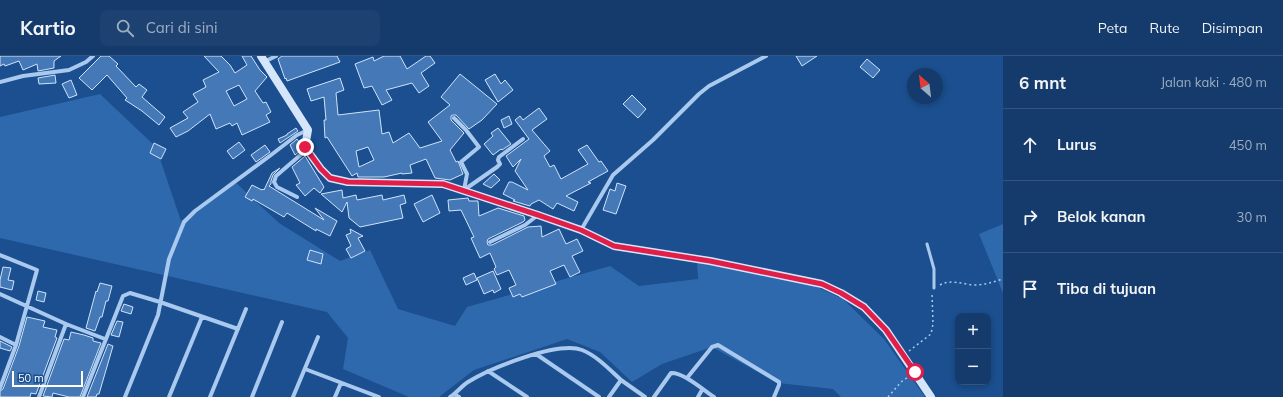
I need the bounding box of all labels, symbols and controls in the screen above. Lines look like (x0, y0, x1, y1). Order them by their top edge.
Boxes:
search box (100, 10, 380, 46)
text: Kartio (20, 16, 76, 40)
icon: search (114, 17, 136, 39)
text: Cari di sini (146, 18, 218, 37)
text: Peta (1098, 19, 1127, 37)
text: Rute (1149, 19, 1180, 37)
text: Disimpan (1202, 19, 1263, 37)
north arrow (907, 68, 943, 104)
text: 6 mnt (1019, 72, 1066, 93)
text: Jalan kaki · 480 m (1161, 74, 1267, 90)
icon: ahead (1019, 134, 1041, 156)
text: Lurus (1057, 135, 1097, 154)
text: 450 m (1229, 137, 1267, 153)
route end (296, 138, 314, 156)
icon: right (1019, 206, 1041, 228)
text: Belok kanan (1057, 207, 1146, 226)
text: 30 m (1237, 209, 1267, 225)
icon: arrive (1019, 278, 1041, 300)
text: Tiba di tujuan (1057, 279, 1156, 298)
map controls (955, 313, 991, 385)
button: + (955, 313, 991, 349)
button: − (955, 349, 991, 385)
route start (906, 363, 924, 381)
scale bar (12, 369, 83, 388)
text: 50 m (18, 371, 44, 385)

